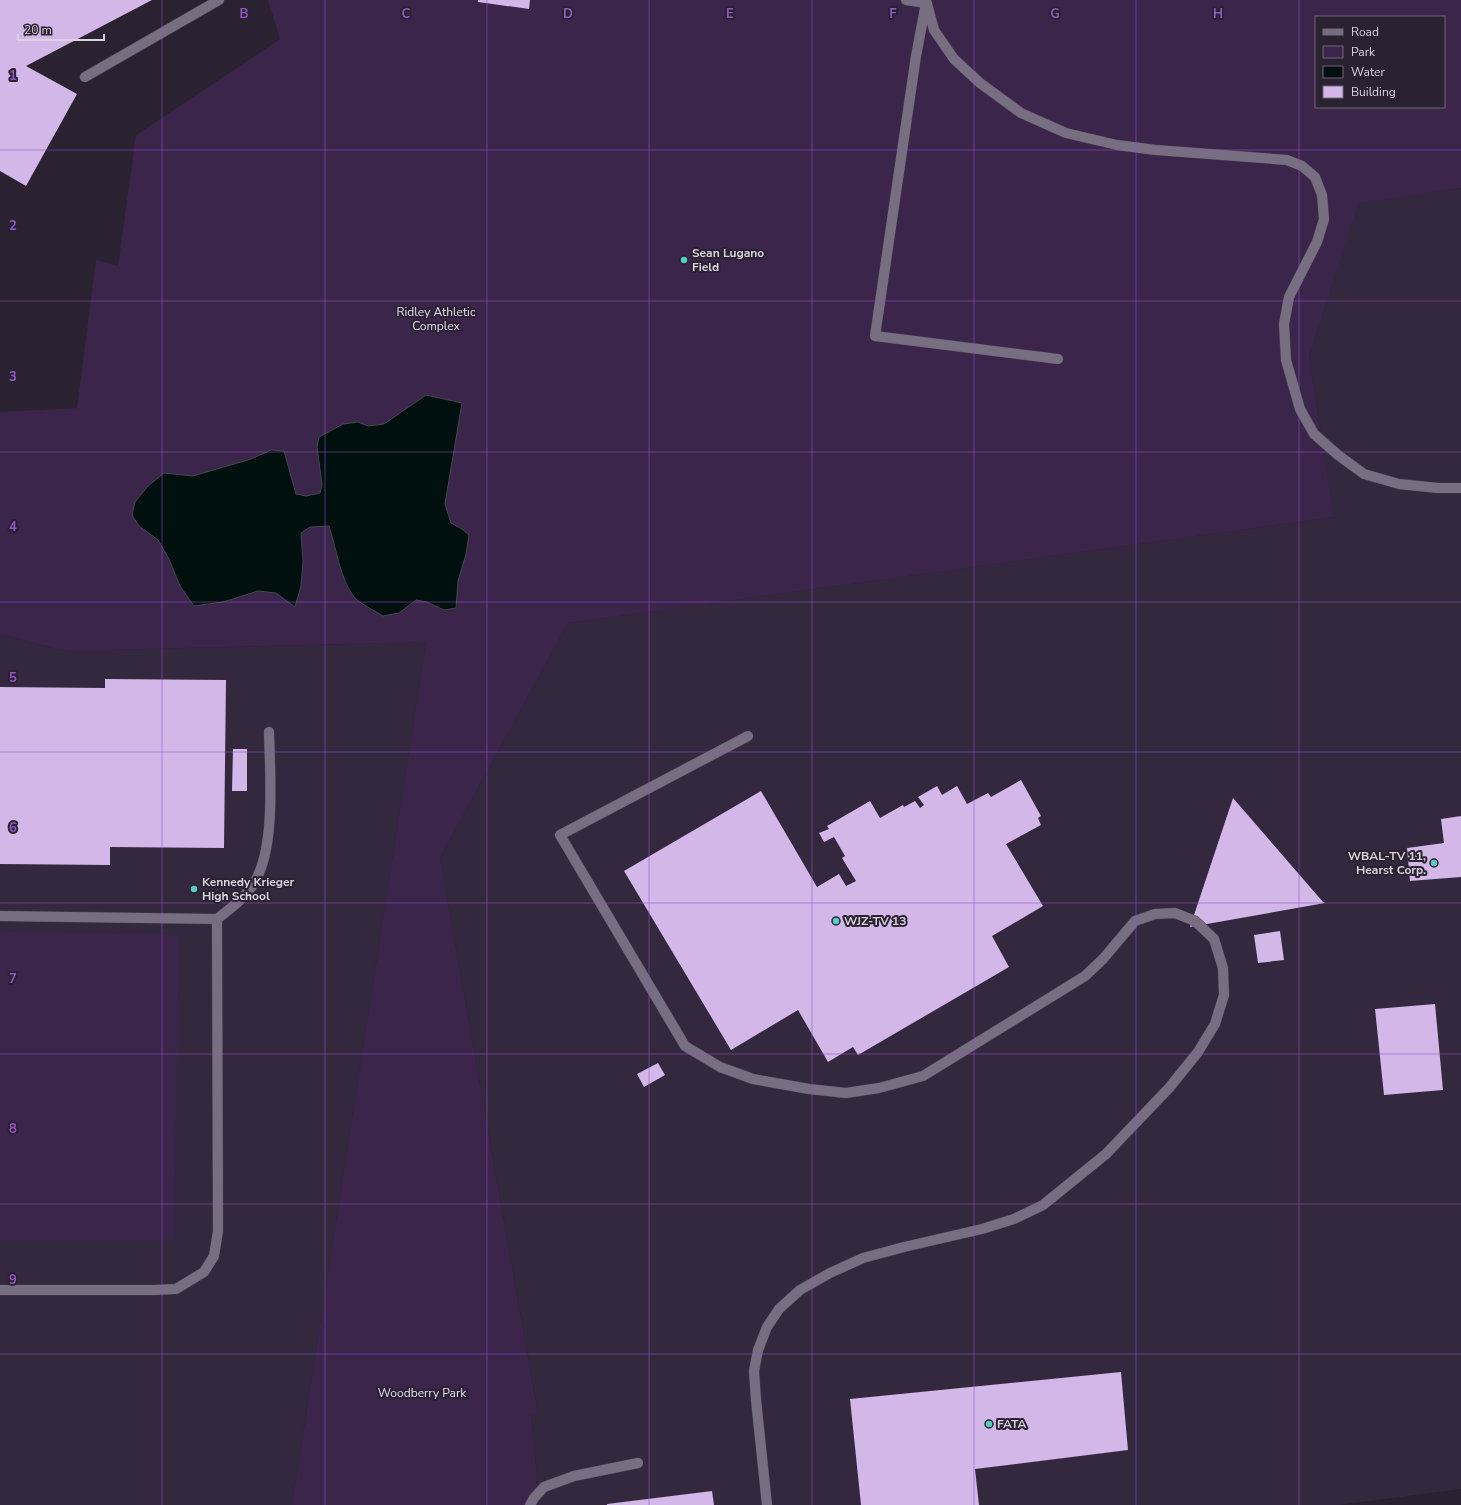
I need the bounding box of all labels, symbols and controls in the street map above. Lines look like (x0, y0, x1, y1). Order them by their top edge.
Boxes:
text: B (240, 5, 249, 23)
text: C (402, 5, 411, 23)
text: D (563, 5, 573, 23)
text: E (726, 5, 734, 23)
text: F (889, 5, 897, 23)
text: G (1050, 5, 1060, 23)
text: H (1213, 5, 1223, 23)
scale bar (18, 16, 104, 42)
legend (1315, 16, 1445, 108)
text: 20 m (24, 22, 52, 38)
text: Road (1351, 24, 1379, 40)
text: Park (1351, 44, 1376, 60)
text: Water (1351, 64, 1385, 80)
text: 1 (9, 67, 17, 85)
text: Building (1351, 84, 1396, 100)
text: 2 (9, 217, 17, 235)
place label: Sean Lugano Field (692, 245, 764, 275)
marker: Sean Lugano Field (679, 255, 689, 265)
park label: Ridley Athletic Complex (397, 304, 476, 334)
text: 3 (9, 368, 17, 386)
text: 4 (9, 518, 17, 536)
text: 5 (9, 669, 17, 687)
text: 6 (9, 819, 17, 837)
place label: WBAL-TV 11, Hearst Corp. (1348, 848, 1426, 878)
marker: WBAL-TV 11, Hearst Corp. (1429, 858, 1439, 868)
place label: Kennedy Krieger High School (202, 874, 295, 904)
marker: Kennedy Krieger High School (189, 884, 199, 894)
place label: WJZ-TV 13 (844, 913, 906, 929)
marker: WJZ-TV 13 (831, 916, 841, 926)
text: 7 (9, 970, 17, 988)
text: 8 (9, 1120, 17, 1138)
text: 9 (9, 1271, 17, 1289)
park label: Woodberry Park (378, 1385, 467, 1401)
place label: FATA (997, 1416, 1027, 1432)
marker: FATA (984, 1419, 994, 1429)

